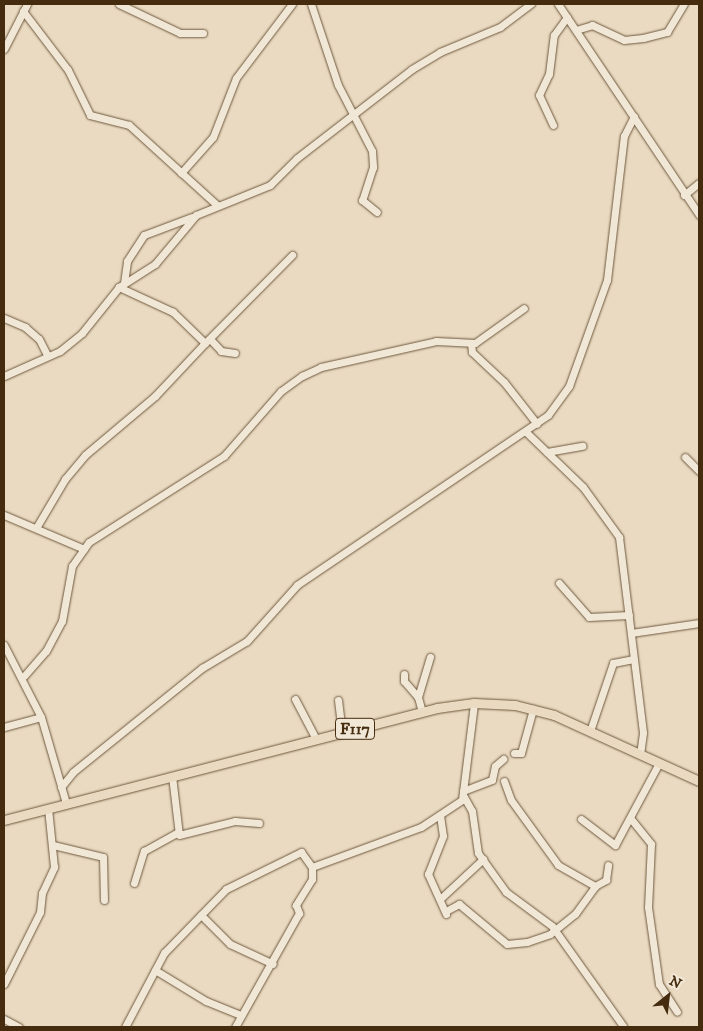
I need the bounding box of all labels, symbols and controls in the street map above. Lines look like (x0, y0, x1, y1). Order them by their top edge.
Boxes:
road number: F117 (335, 716, 375, 742)
north arrow (643, 971, 693, 1021)
text: N (666, 972, 685, 994)

